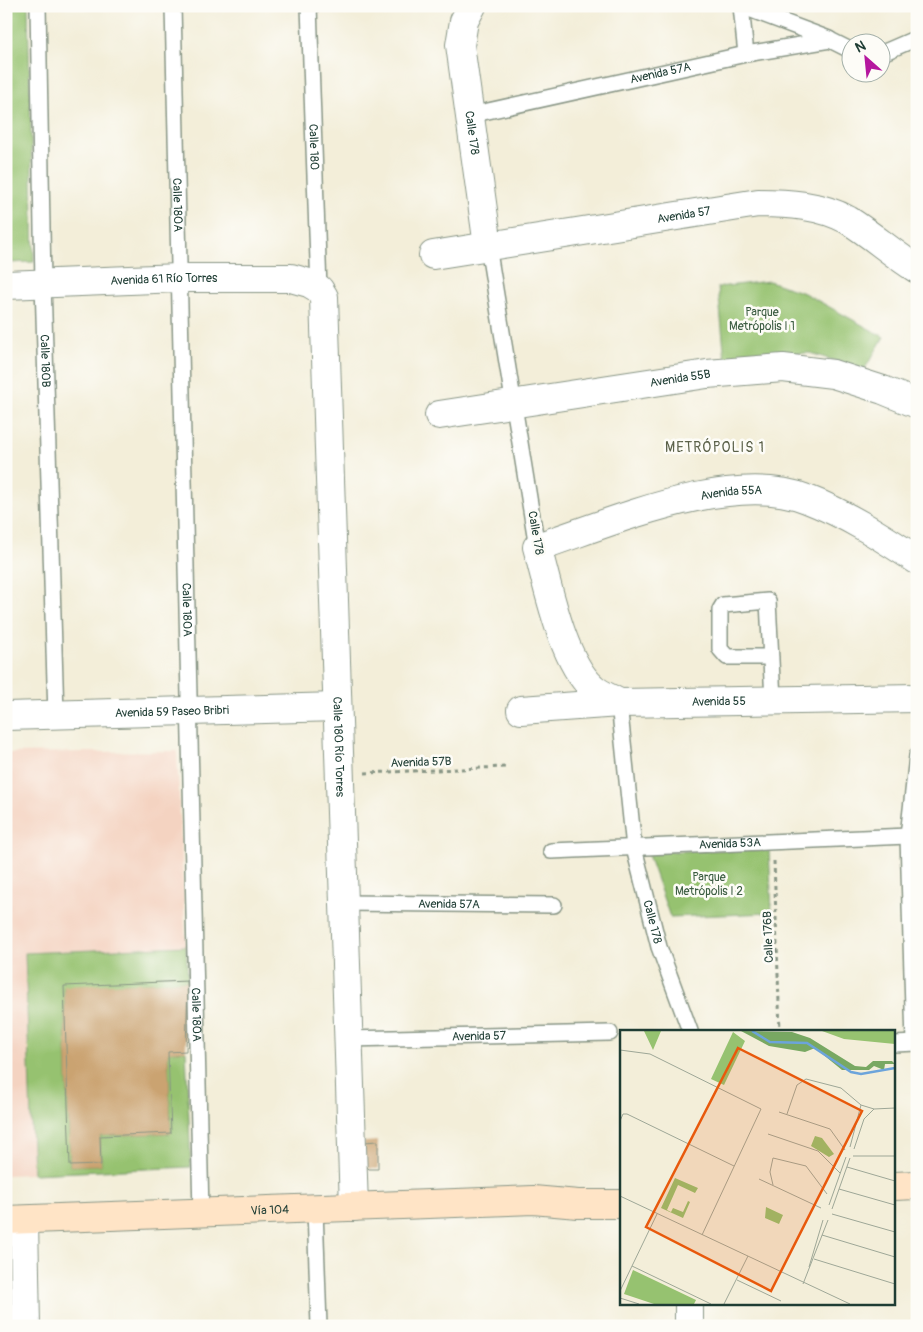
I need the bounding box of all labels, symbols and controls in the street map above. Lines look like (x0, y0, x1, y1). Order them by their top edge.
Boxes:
north arrow (840, 32, 890, 82)
text: N (852, 37, 868, 57)
street label: Avenida 57A (629, 59, 693, 87)
street label: Calle 178 (461, 110, 482, 156)
street label: Calle 180 (305, 124, 322, 170)
street label: Calle 180A (169, 178, 185, 232)
street label: Avenida 57 (656, 204, 712, 227)
street label: Avenida 61 Río Torres (110, 271, 218, 289)
park label: Parque Metrópolis I 1 (729, 305, 795, 334)
street label: Calle 180B (37, 334, 53, 388)
street label: Avenida 55B (649, 367, 712, 391)
district label: METRÓPOLIS 1 (665, 438, 765, 456)
street label: Avenida 55A (699, 483, 763, 504)
street label: Calle 178 (524, 510, 547, 556)
street label: Calle 180A (178, 583, 195, 637)
street label: Avenida 55 (692, 694, 746, 710)
street label: Calle 180 Río Torres (329, 696, 348, 798)
street label: Avenida 59 Paseo Bribri (115, 703, 229, 721)
street label: Avenida 57B (390, 754, 452, 771)
street label: Avenida 53A (698, 835, 761, 853)
park label: Parque Metrópolis I 2 (675, 870, 743, 899)
street label: Avenida 57A (418, 897, 480, 912)
street label: Calle 178 (639, 899, 665, 945)
street label: Calle 176B (760, 911, 777, 963)
street label: Calle 180A (188, 988, 204, 1042)
street label: Avenida 57 (452, 1028, 507, 1045)
inset map (620, 1030, 896, 1304)
street label: Vía 104 (250, 1202, 289, 1219)

